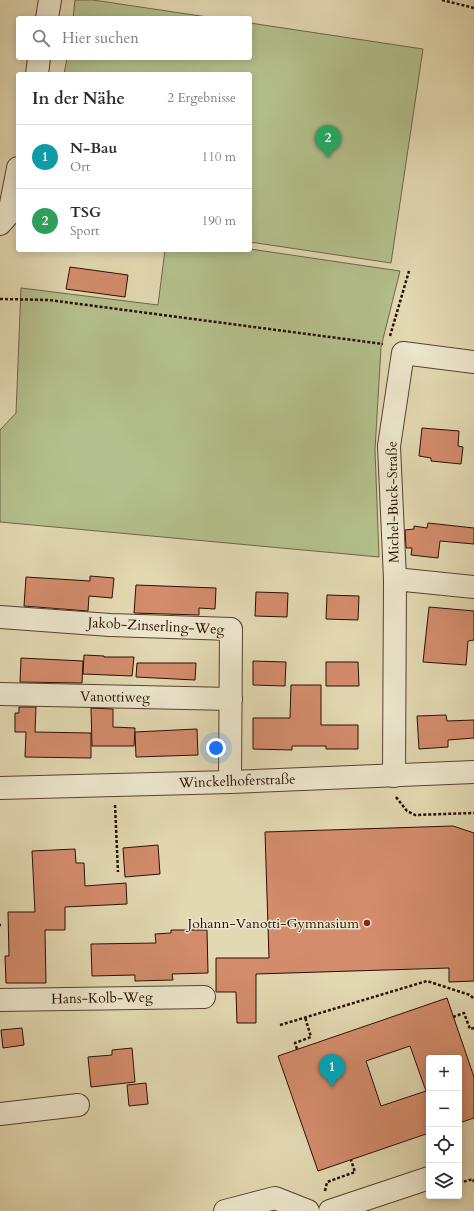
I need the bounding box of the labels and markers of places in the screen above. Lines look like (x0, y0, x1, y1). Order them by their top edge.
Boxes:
pin: 2 (315, 125, 341, 158)
place label: Johann-Vanotti-Gymnasium (185, 914, 359, 933)
marker: Johann-Vanotti-Gymnasium (362, 918, 372, 928)
pin: 1 (319, 1054, 345, 1087)

